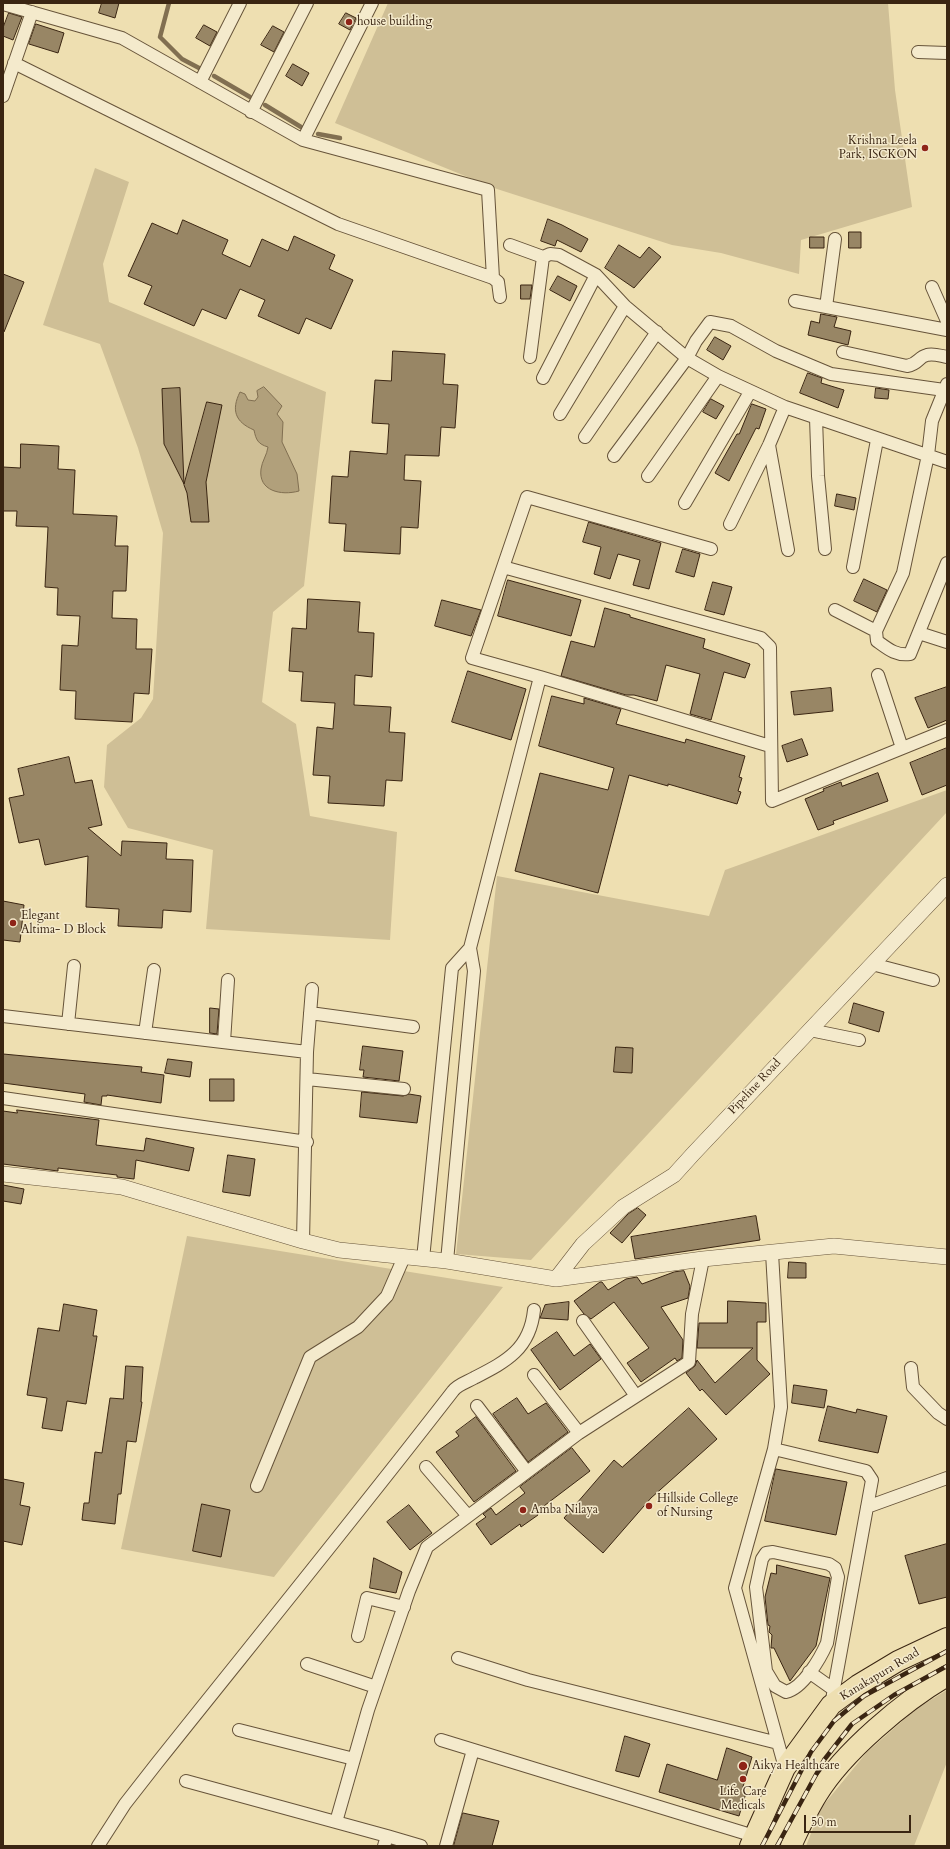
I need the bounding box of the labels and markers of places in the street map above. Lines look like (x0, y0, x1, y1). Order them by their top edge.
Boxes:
place label: house building (357, 15, 432, 29)
marker: house building (344, 17, 354, 27)
place label: Krishna Leela Park, ISCKON (839, 134, 917, 162)
marker: Krishna Leela Park, ISCKON (920, 143, 930, 153)
place label: Elegant Altima- D Block (21, 909, 106, 937)
marker: Elegant Altima- D Block (8, 918, 18, 928)
place label: Hillside College of Nursing (657, 1492, 738, 1520)
marker: Hillside College of Nursing (644, 1501, 654, 1511)
place label: Amba Nilaya (531, 1503, 598, 1517)
marker: Amba Nilaya (518, 1505, 528, 1515)
place label: Aikya Healthcare (752, 1759, 840, 1773)
marker: Aikya Healthcare (737, 1760, 749, 1772)
marker: Life Care Medicals (738, 1774, 748, 1784)
place label: Life Care Medicals (719, 1785, 767, 1813)

